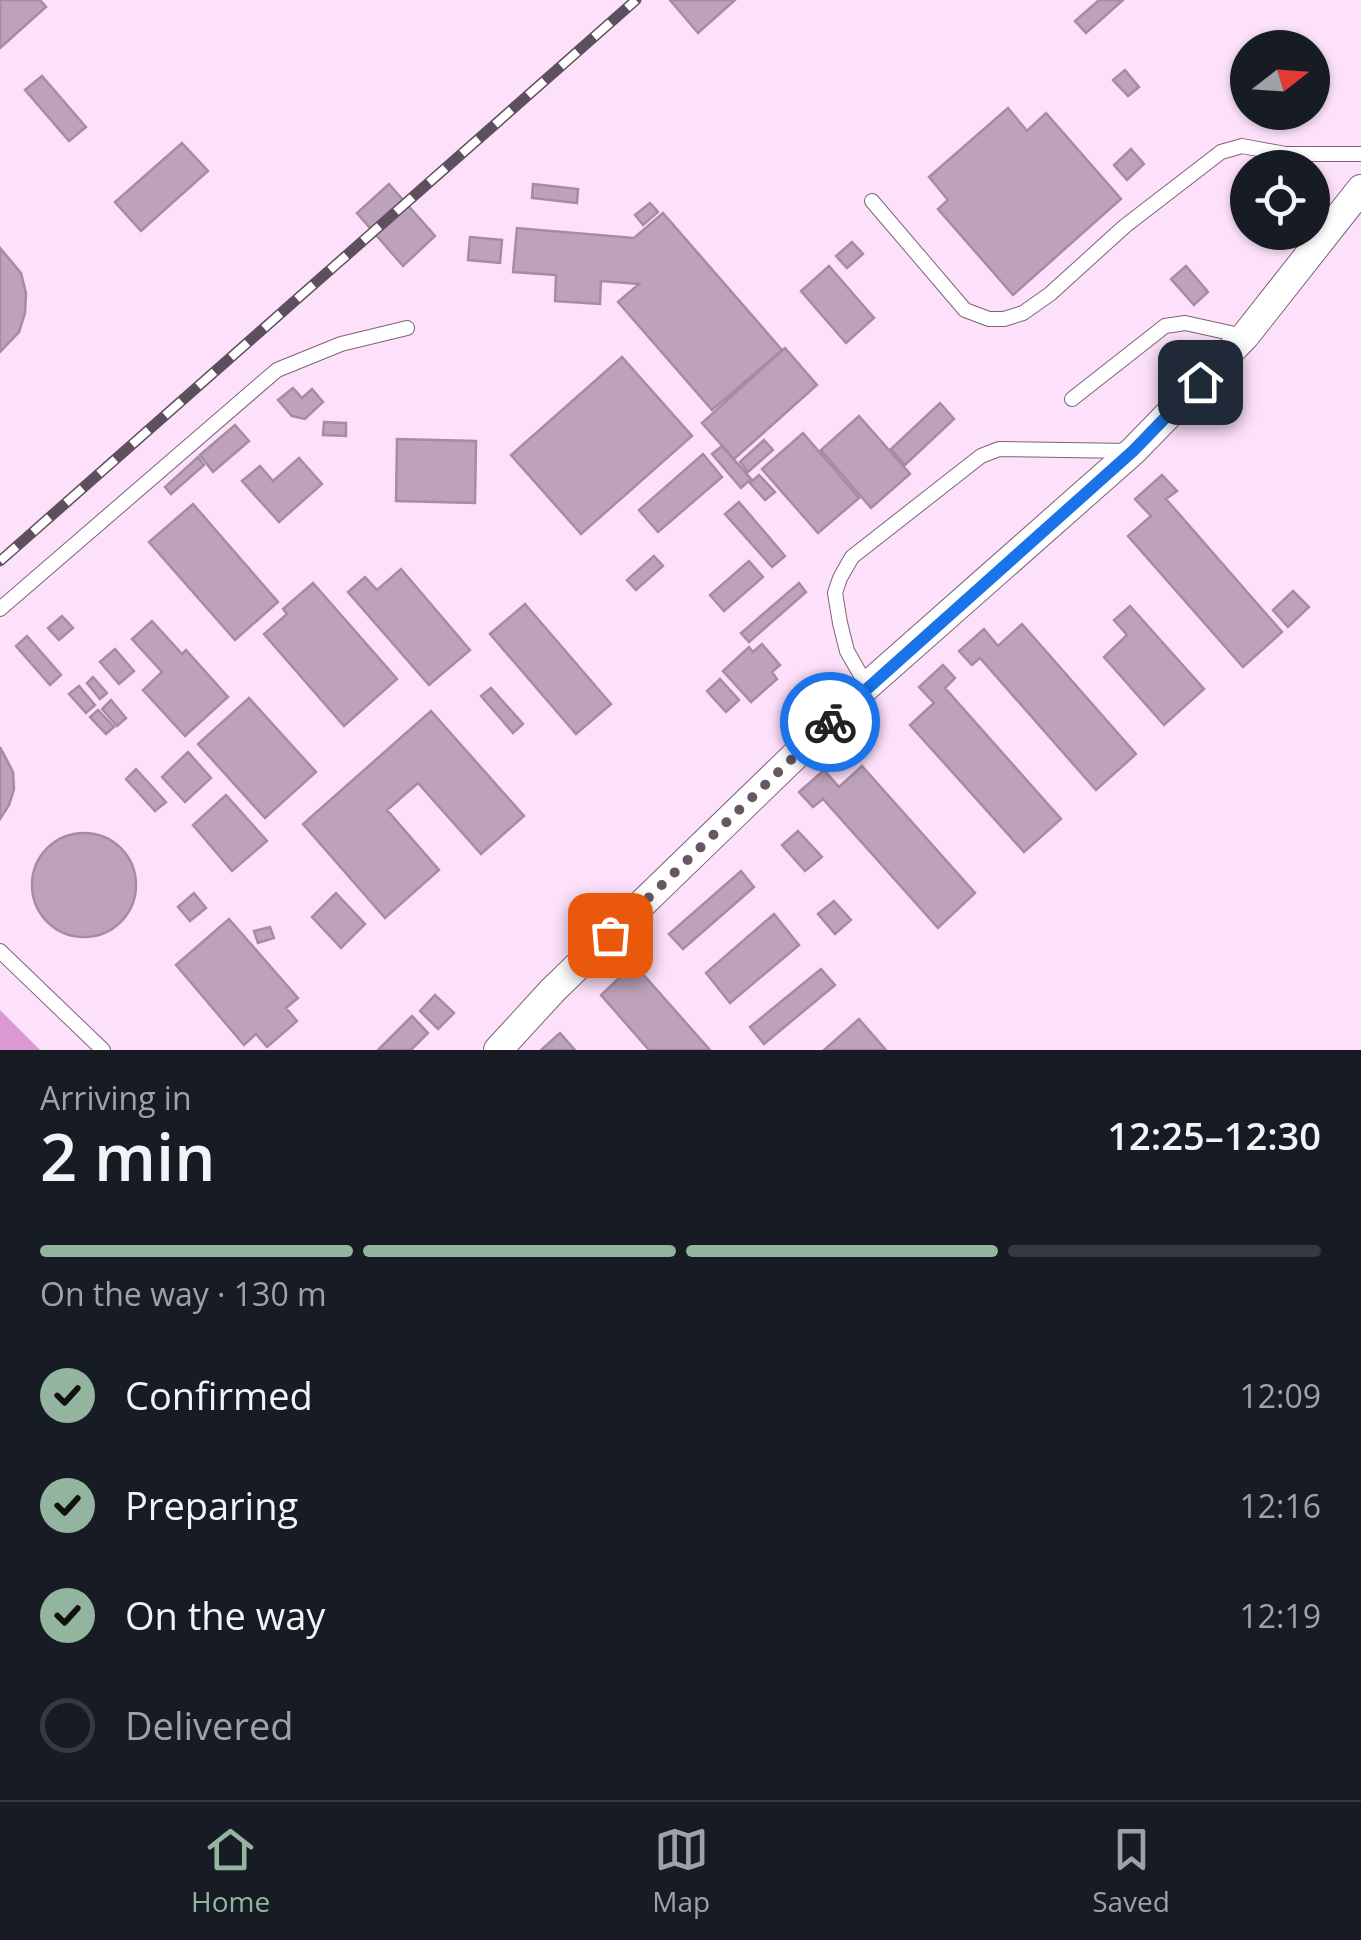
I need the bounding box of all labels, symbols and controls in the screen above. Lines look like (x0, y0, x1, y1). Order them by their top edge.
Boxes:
north arrow (1230, 30, 1330, 130)
map controls (1230, 30, 1330, 250)
button: locate (1230, 150, 1330, 250)
pin (1158, 340, 1243, 425)
icon: home (1173, 355, 1228, 410)
courier (780, 672, 880, 772)
icon: bike (803, 695, 858, 750)
pin (568, 893, 653, 978)
icon: bag (583, 908, 638, 963)
text: Arriving in (40, 1076, 192, 1119)
text: 12:25–12:30 (1107, 1109, 1321, 1161)
text: 2 min (40, 1112, 215, 1200)
text: On the way · 130 m (40, 1272, 327, 1315)
icon: check (40, 1368, 95, 1423)
text: Confirmed (125, 1369, 313, 1421)
text: 12:09 (1239, 1374, 1321, 1417)
icon: check (40, 1478, 95, 1533)
text: Preparing (125, 1479, 298, 1531)
text: 12:16 (1239, 1484, 1321, 1527)
icon: check (40, 1588, 95, 1643)
text: On the way (125, 1589, 325, 1641)
text: 12:19 (1239, 1594, 1321, 1637)
text: Delivered (125, 1699, 294, 1751)
tab: Home (191, 1822, 270, 1920)
tab: Map (652, 1822, 710, 1920)
tab: Saved (1092, 1822, 1170, 1920)

